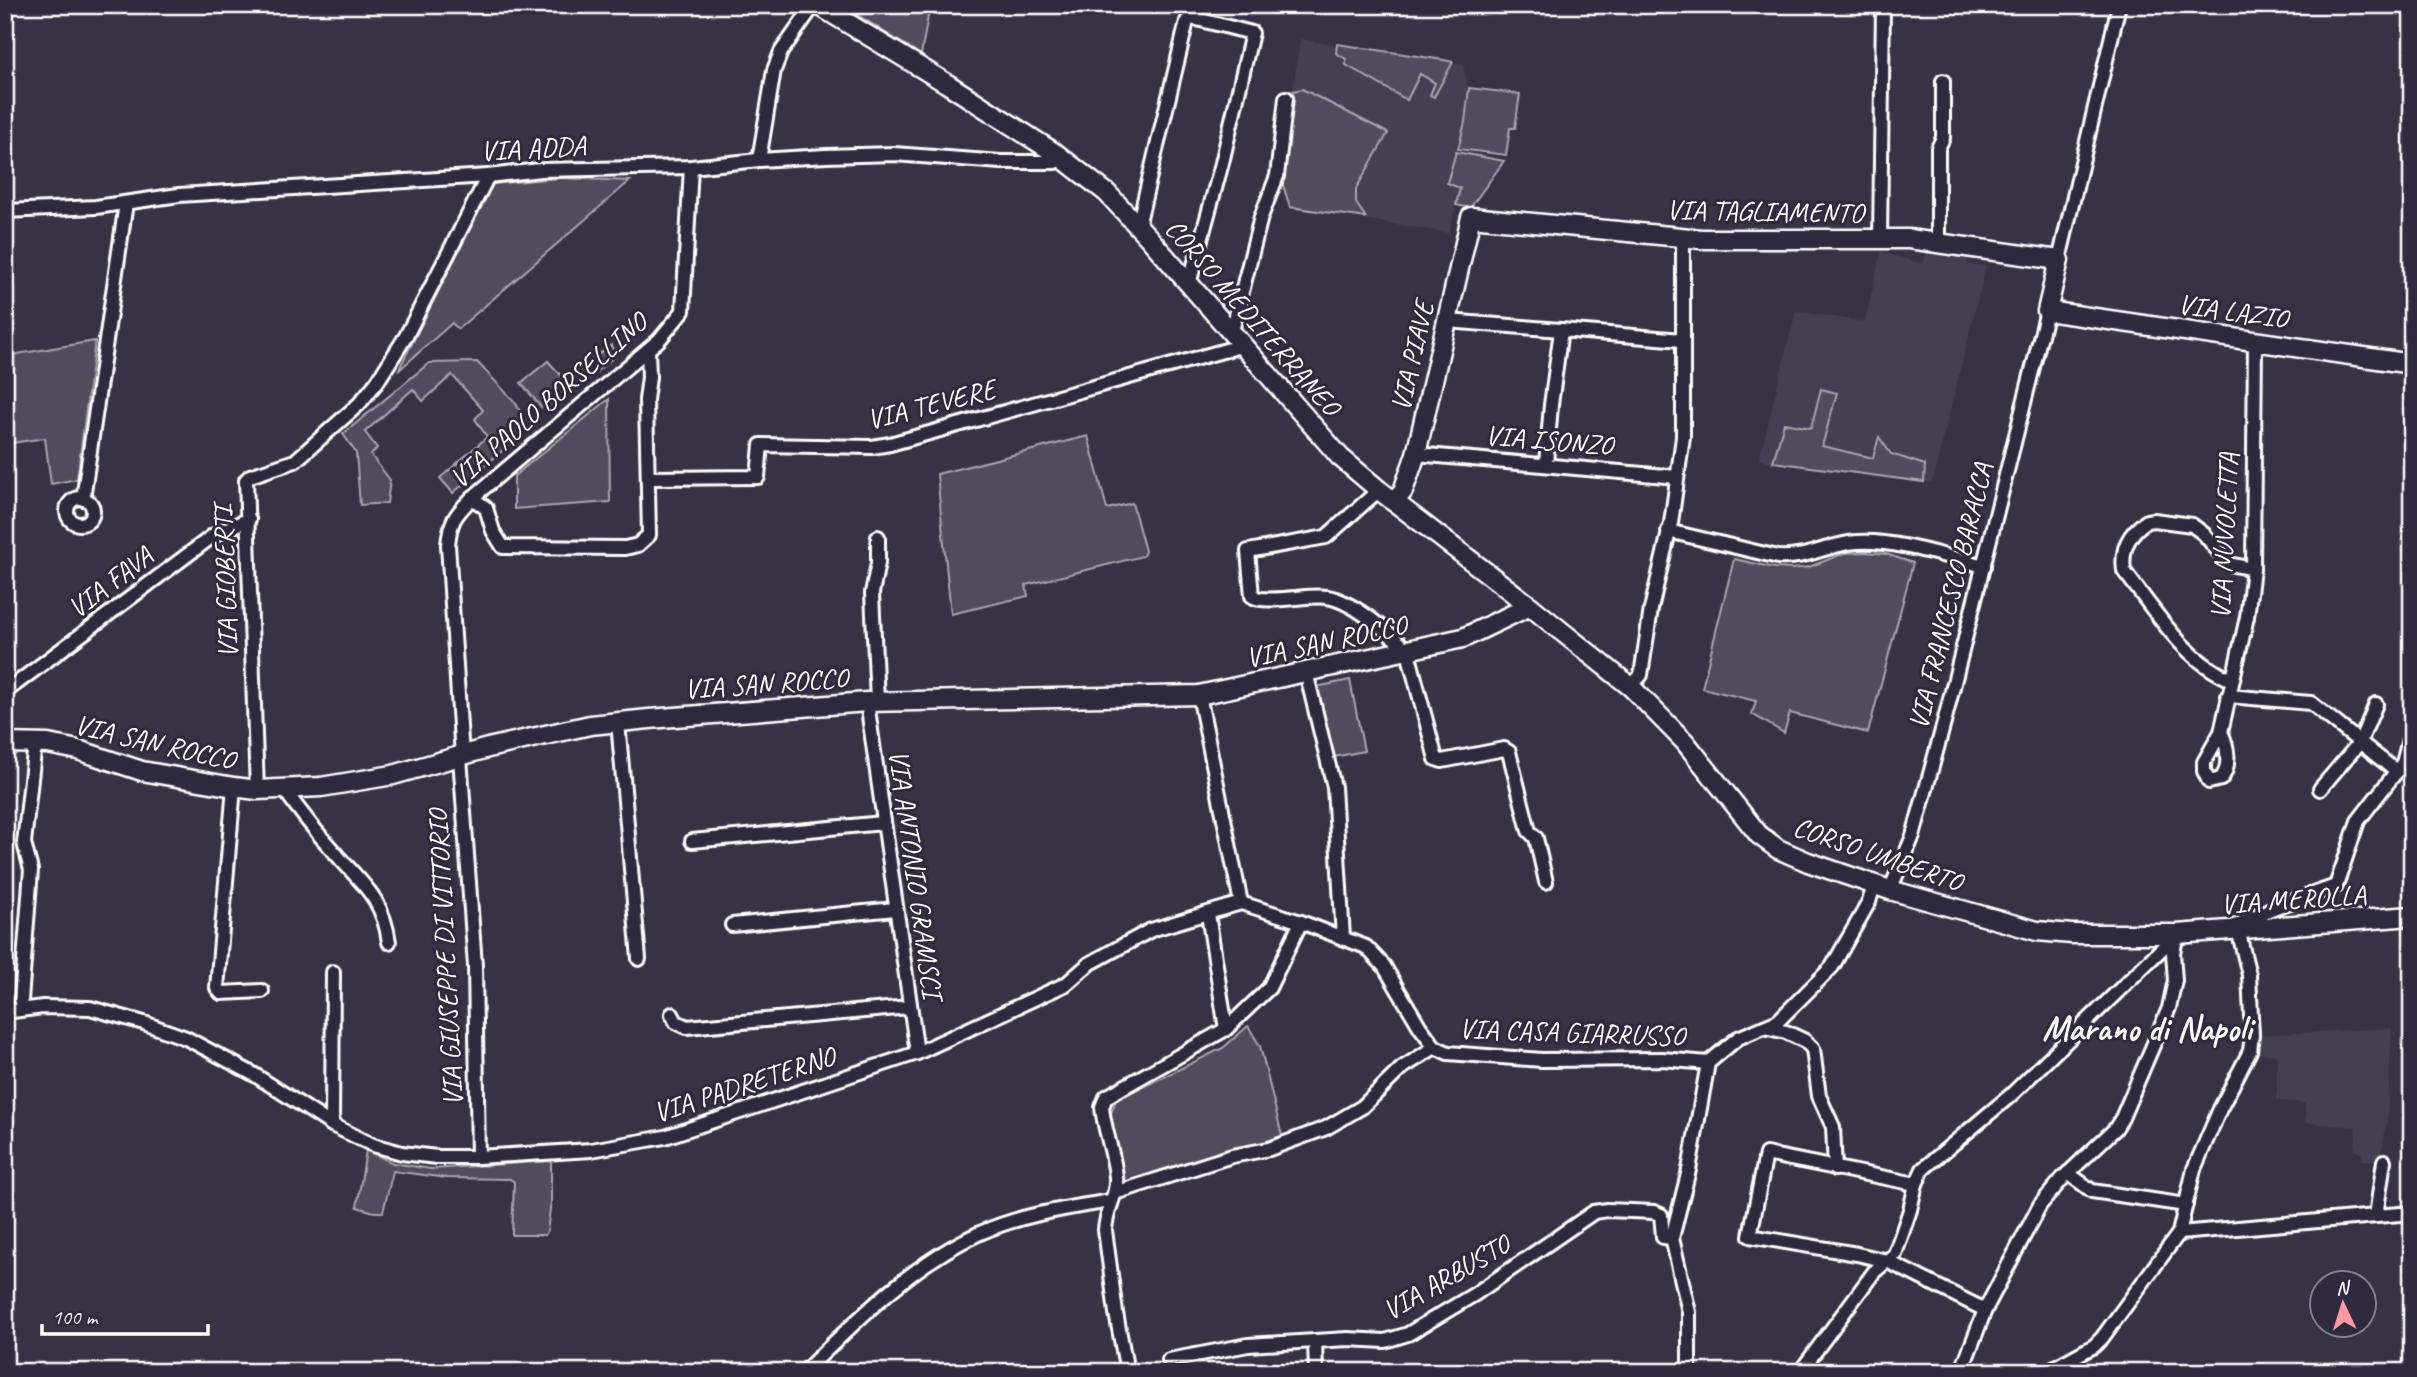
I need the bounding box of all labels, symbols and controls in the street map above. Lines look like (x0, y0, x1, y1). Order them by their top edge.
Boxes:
street label: VIA ADDA (480, 128, 588, 168)
street label: VIA TAGLIAMENTO (1666, 192, 1867, 230)
street label: CORSO MEDITERRANEO (1158, 211, 1350, 425)
street label: VIA LAZIO (2176, 286, 2293, 336)
street label: VIA PIAVE (1382, 294, 1442, 414)
street label: VIA PAOLO BORSELLINO (442, 303, 656, 495)
street label: VIA TEVERE (863, 370, 1002, 437)
street label: VIA ISONZO (1484, 417, 1617, 463)
street label: VIA NUVOLETTA (2202, 451, 2246, 620)
street label: VIA FRANCESCO BARACCA (1900, 458, 2000, 733)
street label: VIA GIOBERTI (205, 499, 245, 659)
street label: VIA FAVA (61, 538, 161, 625)
street label: VIA SAN ROCCO (1242, 606, 1413, 675)
street label: VIA SAN ROCCO (683, 660, 852, 706)
street label: VIA SAN ROCCO (71, 707, 242, 778)
street label: VIA ANTONIO GRAMSCI (881, 747, 952, 1006)
street label: VIA GIUSEPPE DI VITTORIO (420, 806, 470, 1107)
street label: CORSO UMBERTO (1789, 809, 1970, 900)
street label: VIA MEROLLA (2219, 876, 2368, 922)
district label: Marano di Napoli (2042, 1006, 2256, 1051)
street label: VIA CASA GIARRUSSO (1459, 1011, 1689, 1054)
street label: VIA PADRETERNO (649, 1037, 842, 1130)
street label: VIA ARBUSTO (1376, 1225, 1518, 1327)
north arrow (2308, 1268, 2378, 1338)
text: N (2335, 1275, 2352, 1300)
scale bar (42, 1293, 208, 1337)
text: 100 m (52, 1304, 99, 1330)

